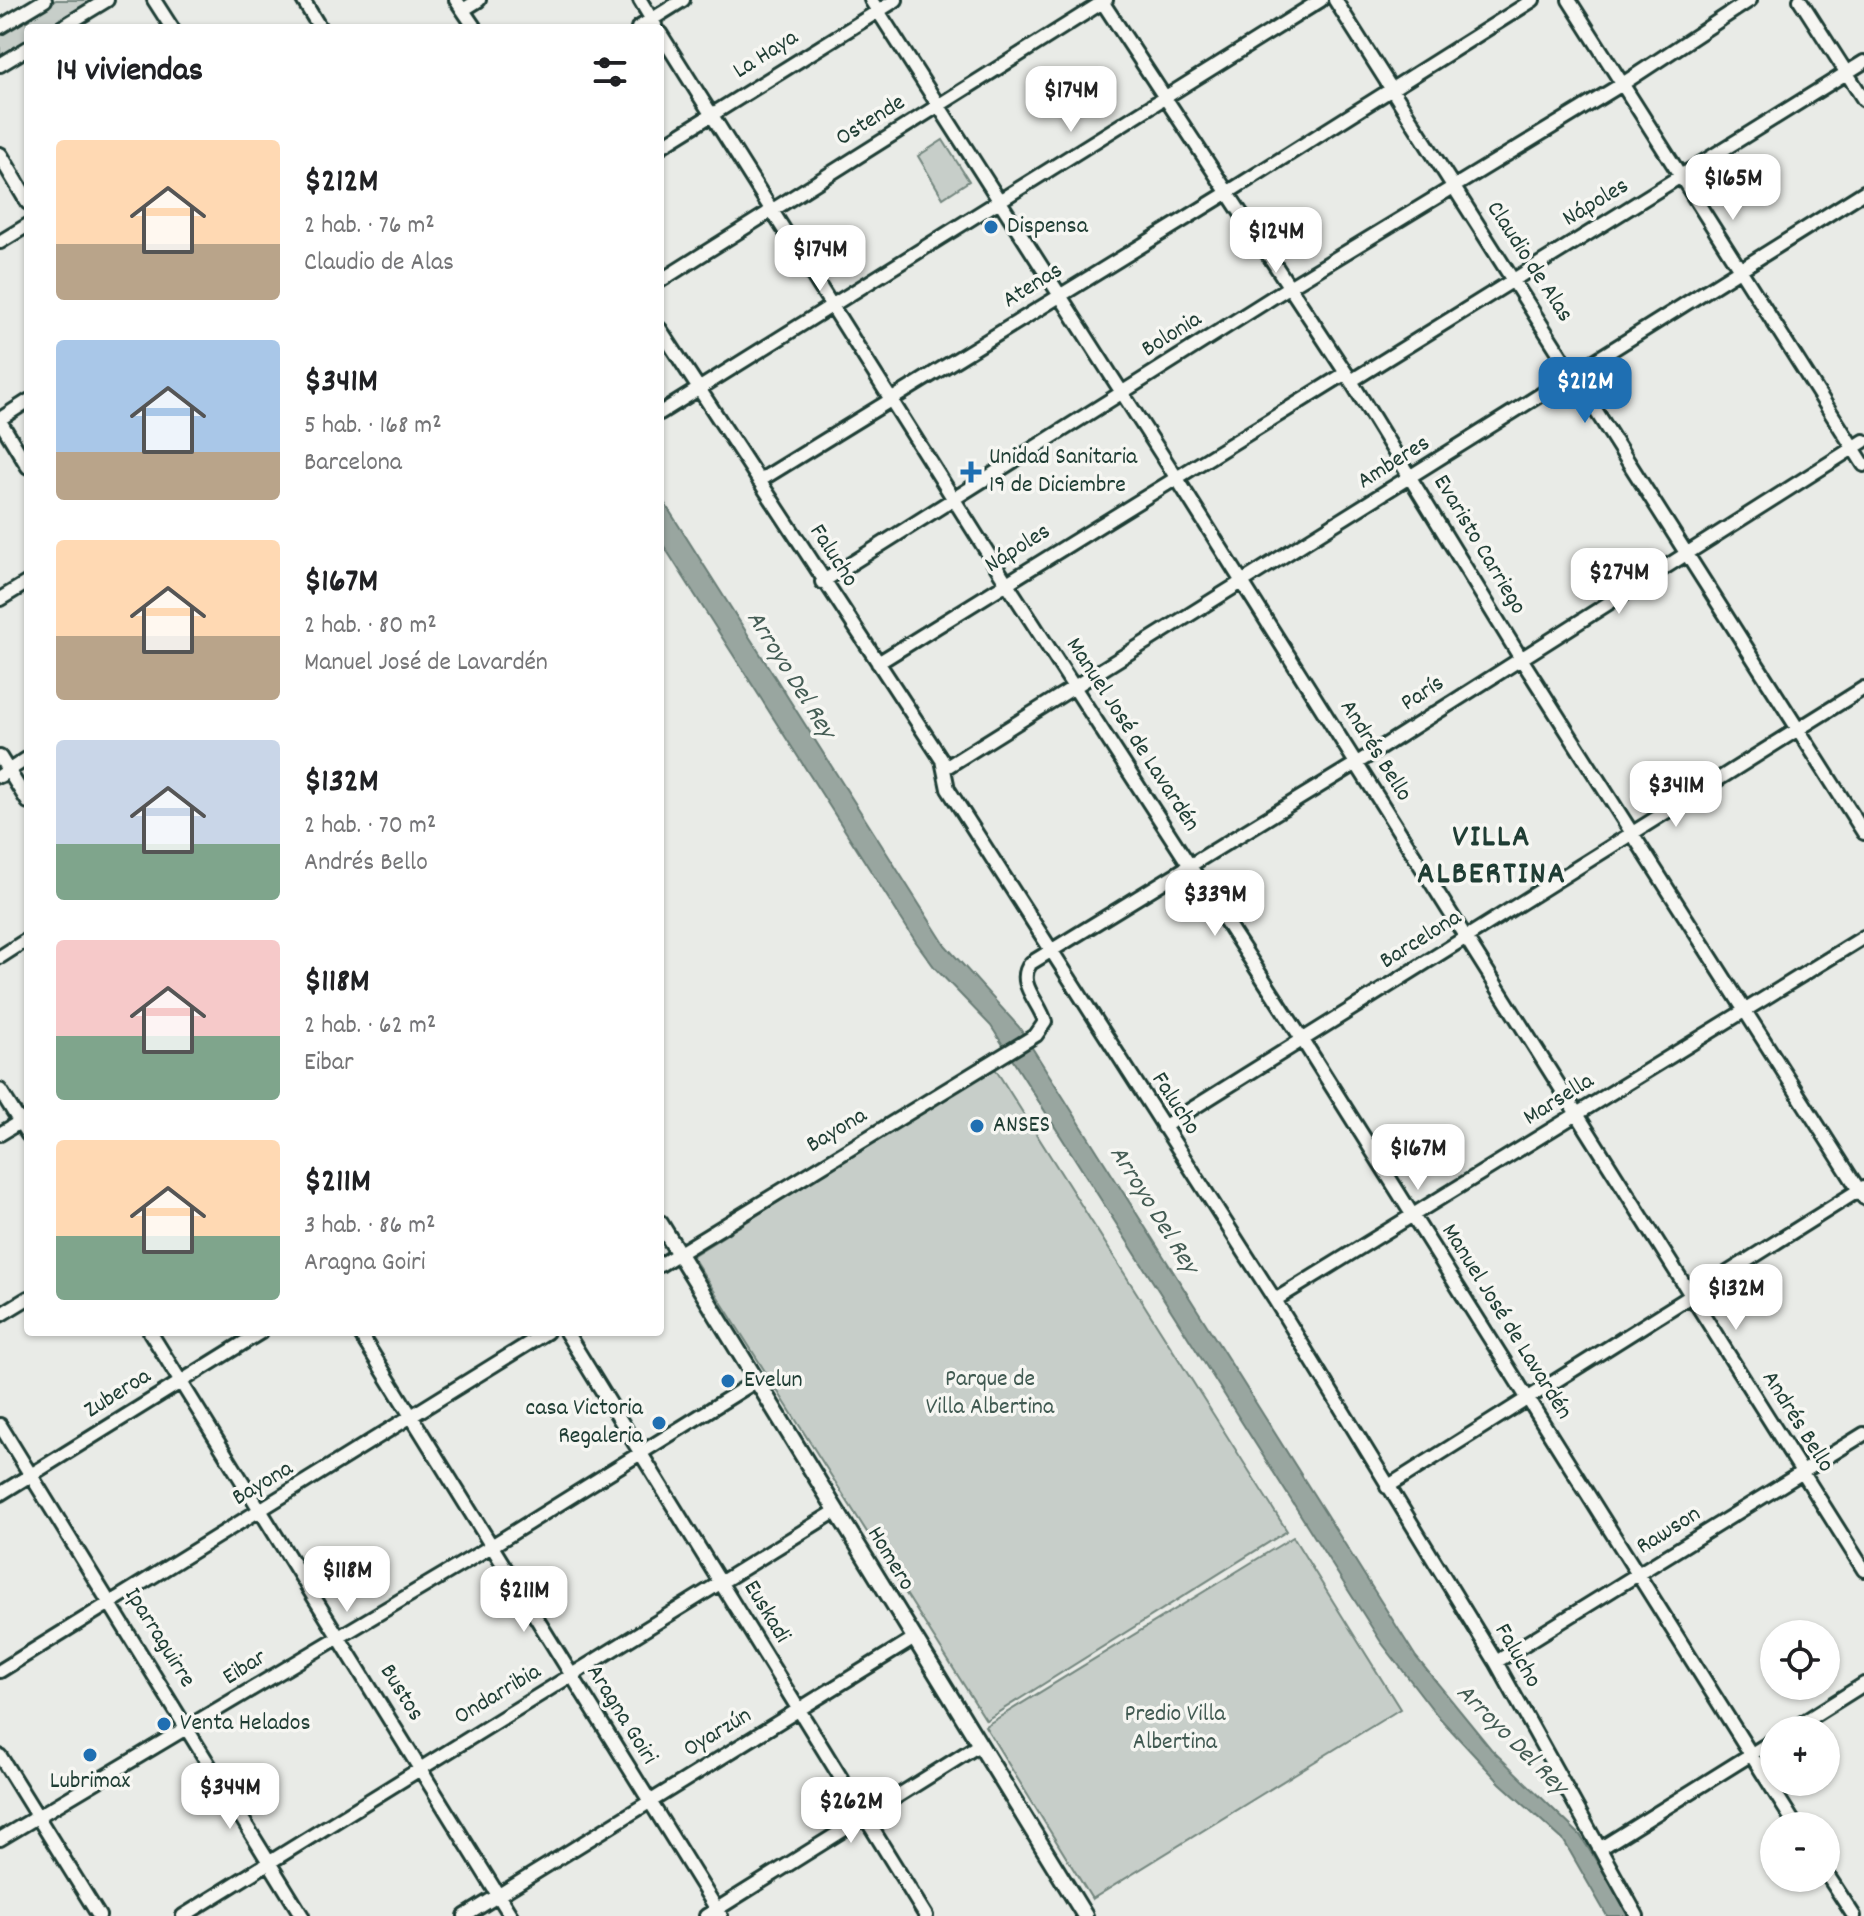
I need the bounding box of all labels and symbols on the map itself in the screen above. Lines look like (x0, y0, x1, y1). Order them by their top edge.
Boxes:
street label: La Haya (727, 21, 806, 88)
pin: $174M (1015, 66, 1127, 134)
street label: Ostende (830, 86, 912, 156)
pin: $165M (1677, 154, 1789, 222)
street label: Nápoles (1556, 170, 1636, 236)
street label: Claudio de Alas (1477, 195, 1581, 329)
pin: $124M (1220, 207, 1332, 275)
place label: Dispensa (1007, 210, 1089, 244)
marker: Dispensa (982, 218, 1000, 236)
pin: $174M (764, 225, 876, 293)
street label: Atenas (996, 254, 1070, 318)
street label: Bolonia (1135, 303, 1209, 367)
pin: $212M (1529, 357, 1641, 425)
street label: Amberes (1351, 427, 1437, 499)
place label: Unidad Sanitaria 19 de Diciembre (989, 441, 1138, 503)
marker: Unidad Sanitaria 19 de Diciembre (960, 461, 982, 483)
street label: Evaristo Carriego (1424, 469, 1534, 621)
street label: Nápoles (978, 516, 1058, 582)
street label: Falucho (800, 518, 866, 594)
pin: $274M (1563, 548, 1675, 616)
water label: Arroyo Del Rey (736, 604, 846, 749)
street label: Manuel José de Lavardén (1056, 631, 1208, 839)
street label: París (1395, 667, 1451, 721)
street label: Andrés Bello (1330, 694, 1420, 808)
pin: $341M (1620, 761, 1732, 829)
district label: VILLA ALBERTINA (1417, 816, 1567, 899)
pin: $339M (1159, 870, 1271, 938)
street label: Barcelona (1374, 901, 1469, 978)
street label: Marsella (1517, 1065, 1602, 1135)
street label: Falucho (1142, 1066, 1208, 1142)
street label: Bayona (800, 1099, 874, 1162)
place label: ANSES (993, 1109, 1050, 1143)
marker: ANSES (968, 1117, 986, 1135)
pin: $167M (1362, 1124, 1474, 1192)
water label: Arroyo Del Rey (1099, 1139, 1209, 1284)
street label: Manuel José de Lavardén (1432, 1218, 1580, 1426)
pin: $132M (1680, 1264, 1792, 1332)
street label: Zuberoa (78, 1360, 158, 1428)
park label: Parque de Villa Albertina (926, 1363, 1055, 1425)
place label: Evelun (744, 1364, 803, 1398)
street label: Andrés Bello (1752, 1365, 1842, 1479)
marker: Evelun (719, 1372, 737, 1390)
place label: casa Victoria Regaleria (526, 1392, 644, 1454)
marker: casa Victoria Regaleria (650, 1414, 668, 1432)
street label: Bayona (226, 1452, 300, 1515)
street label: Rawson (1630, 1498, 1708, 1564)
street label: Homero (858, 1520, 922, 1598)
pin: $118M (291, 1546, 403, 1614)
pin: $211M (468, 1566, 580, 1634)
street label: Euskadi (734, 1574, 798, 1650)
street label: Iparraguirre (115, 1581, 203, 1695)
street label: Falucho (1485, 1617, 1549, 1695)
street label: Eibar (217, 1641, 274, 1695)
street label: Ondarribia (448, 1655, 548, 1734)
street label: Bustos (370, 1658, 432, 1728)
street label: Aragna Goiri (577, 1658, 665, 1772)
water label: Arroyo Del Rey (1447, 1676, 1578, 1807)
park label: Predio Villa Albertina (1125, 1698, 1226, 1760)
street label: Oyarzún (677, 1699, 759, 1767)
place label: Venta Helados (180, 1707, 311, 1741)
marker: Venta Helados (155, 1715, 173, 1733)
marker: Lubrimax (81, 1746, 99, 1764)
pin: $344M (174, 1763, 286, 1831)
place label: Lubrimax (50, 1765, 130, 1799)
pin: $262M (795, 1777, 907, 1845)

